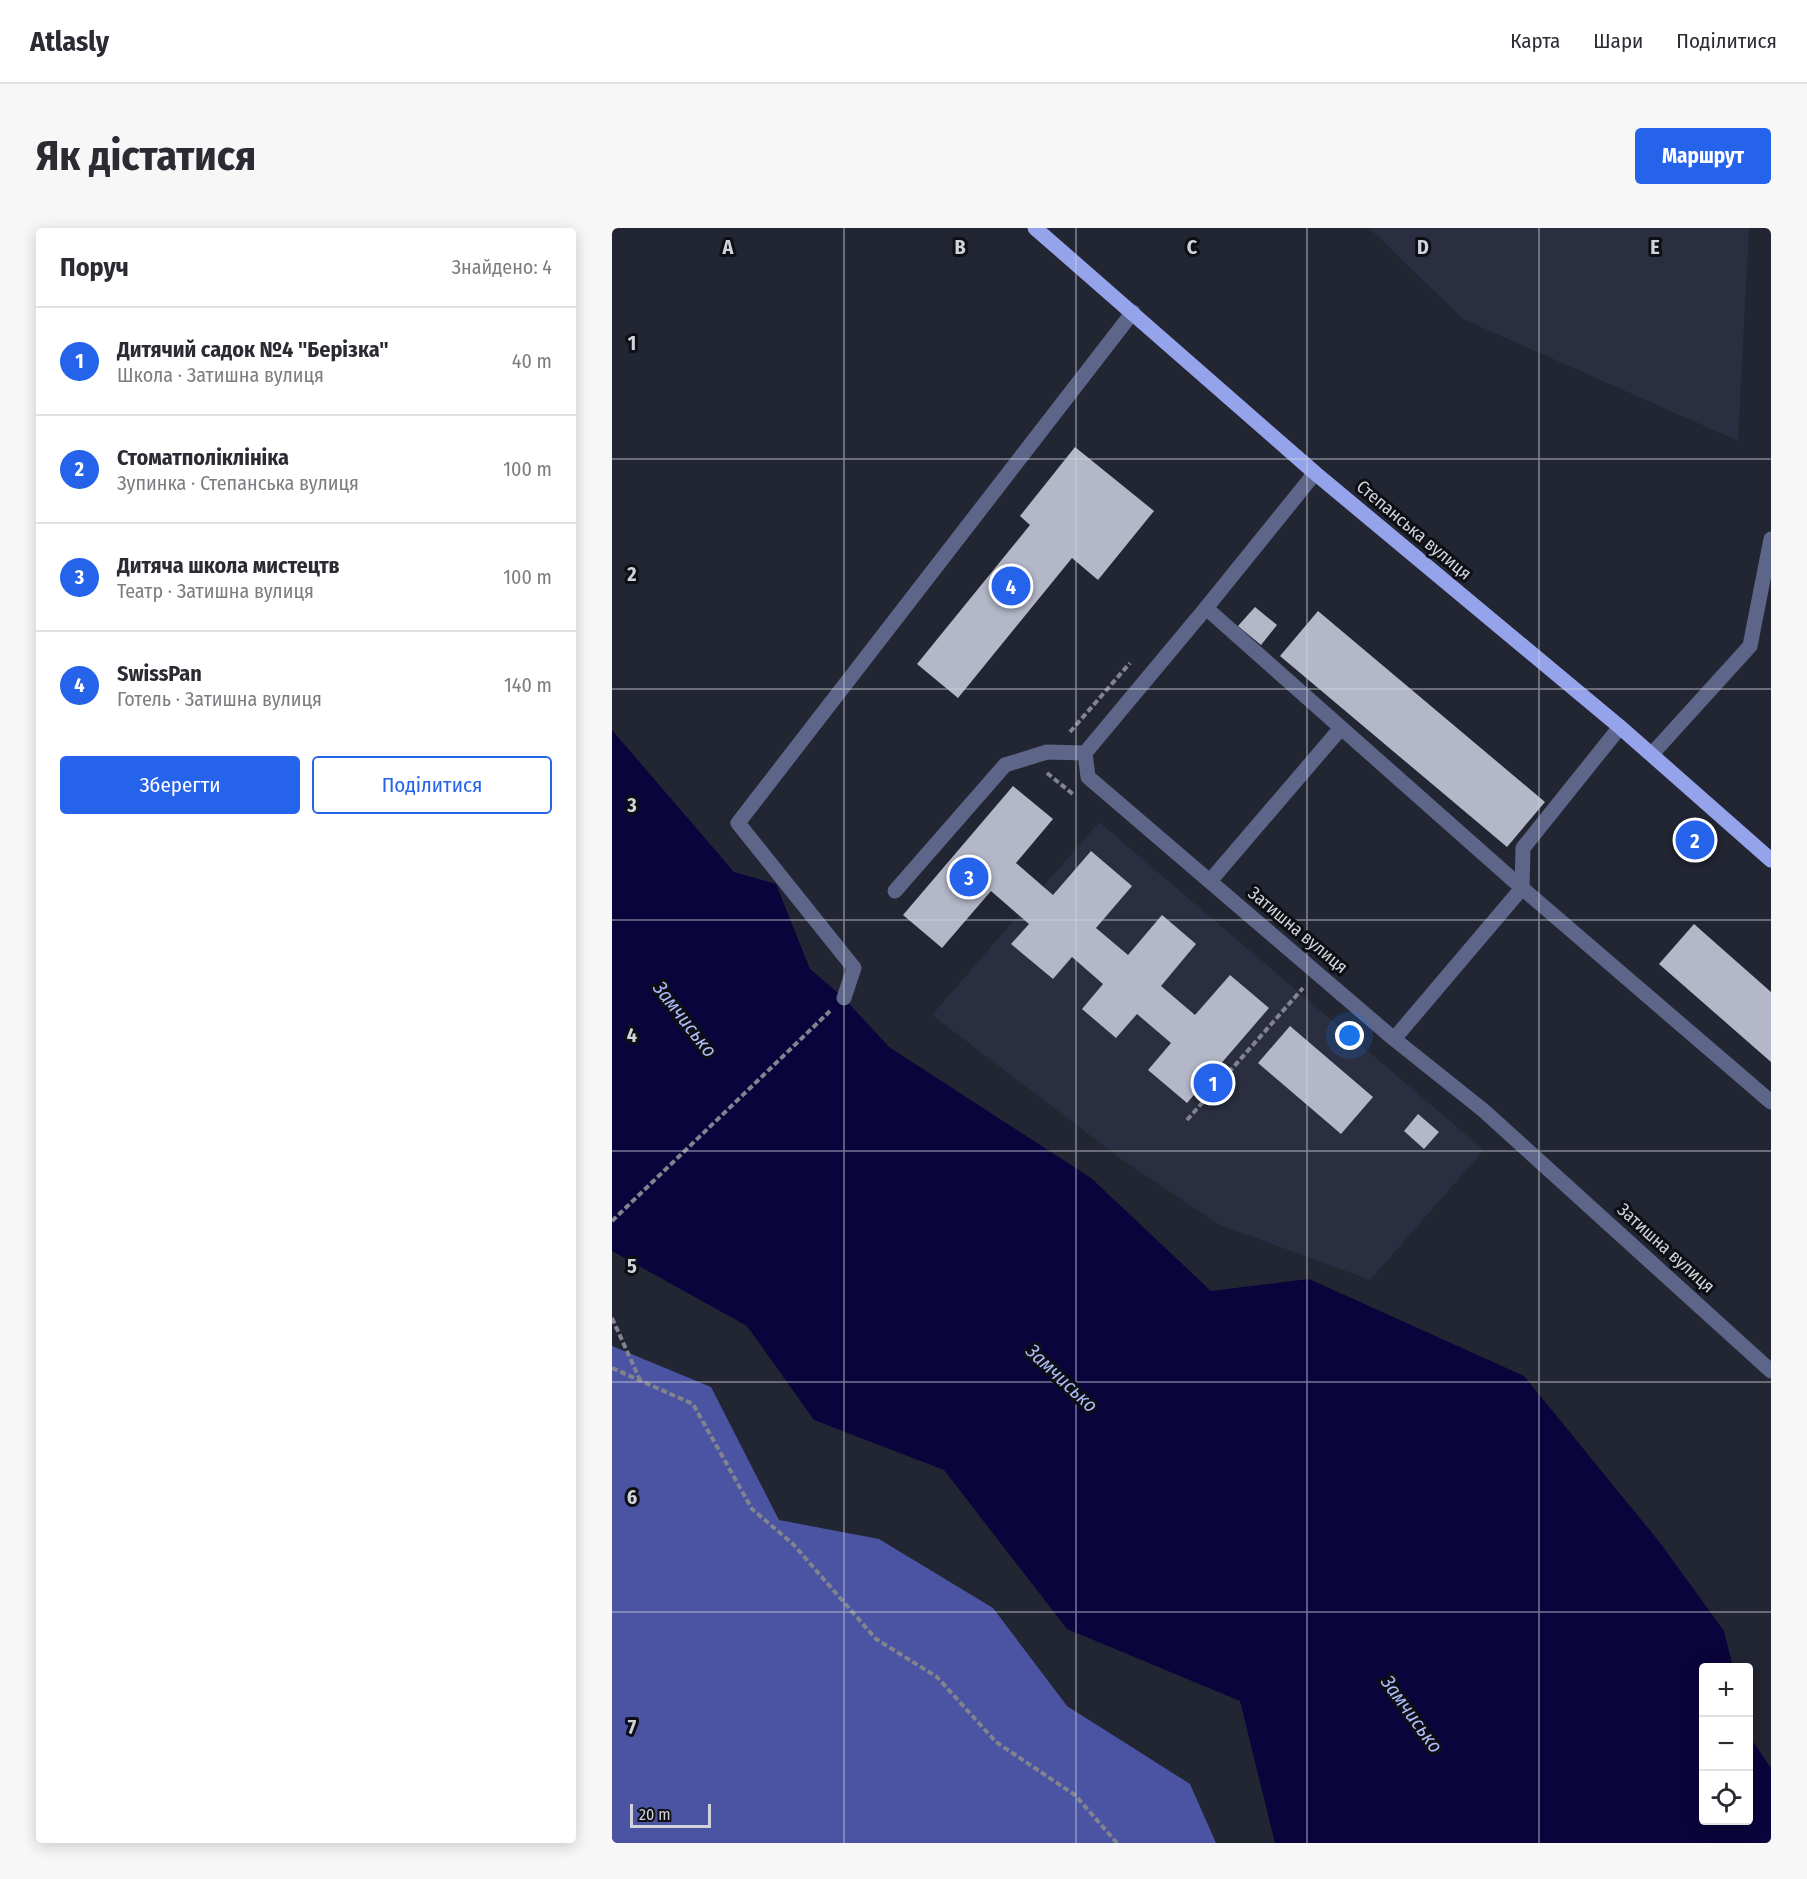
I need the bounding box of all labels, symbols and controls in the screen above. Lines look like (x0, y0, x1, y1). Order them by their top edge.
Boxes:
text: Atlasly (30, 25, 109, 58)
text: Карта (1510, 28, 1560, 54)
text: Шари (1593, 28, 1643, 54)
text: Поділитися (1676, 28, 1777, 54)
button: Маршрут (1635, 128, 1771, 184)
text: Як дістатися (36, 131, 256, 181)
text: A (722, 235, 735, 259)
text: B (954, 235, 966, 259)
text: C (1187, 235, 1198, 259)
text: D (1417, 235, 1429, 259)
text: E (1650, 235, 1660, 259)
text: Поруч (60, 252, 129, 283)
text: Знайдено: 4 (452, 255, 552, 279)
text: 1 (628, 331, 636, 355)
text: Дитячий садок №4 "Берізка" (117, 336, 389, 363)
text: 1 (75, 349, 84, 373)
text: 40 m (512, 349, 552, 373)
text: Школа · Затишна вулиця (117, 363, 324, 387)
text: Стоматполіклініка (117, 444, 289, 471)
text: 2 (75, 457, 84, 481)
text: 100 m (503, 457, 552, 481)
text: Зупинка · Степанська вулиця (117, 471, 359, 495)
street label: Степанська вулиця (1352, 476, 1476, 584)
text: Дитяча школа мистецтв (117, 552, 340, 579)
text: 2 (626, 562, 637, 586)
pin: 4 (992, 564, 1030, 608)
text: 3 (75, 565, 84, 589)
text: 100 m (503, 565, 552, 589)
text: Театр · Затишна вулиця (117, 579, 314, 603)
text: SwissPan (117, 660, 202, 687)
text: 4 (74, 673, 85, 697)
text: 140 m (504, 673, 552, 697)
text: Готель · Затишна вулиця (117, 687, 322, 711)
button: Зберегти (60, 756, 300, 814)
button: Поділитися (312, 756, 552, 814)
text: 3 (626, 793, 637, 817)
pin: 2 (1676, 818, 1714, 862)
pin: 3 (950, 854, 988, 900)
street label: Затишна вулиця (1244, 882, 1352, 978)
water label: Замчисько (647, 975, 722, 1062)
your location (1335, 1021, 1364, 1050)
text: 4 (627, 1023, 637, 1047)
pin: 1 (1194, 1060, 1232, 1106)
street label: Затишна вулиця (1613, 1199, 1719, 1297)
text: 5 (627, 1254, 637, 1278)
water label: Замчисько (1020, 1338, 1103, 1417)
text: 6 (627, 1485, 637, 1509)
map controls (1699, 1663, 1753, 1825)
button: + (1699, 1663, 1753, 1717)
water label: Замчисько (1375, 1670, 1448, 1757)
text: 7 (628, 1715, 637, 1739)
button: − (1699, 1717, 1753, 1771)
button: locate (1699, 1771, 1753, 1825)
scale bar (630, 1801, 711, 1828)
text: 20 m (639, 1805, 670, 1824)

